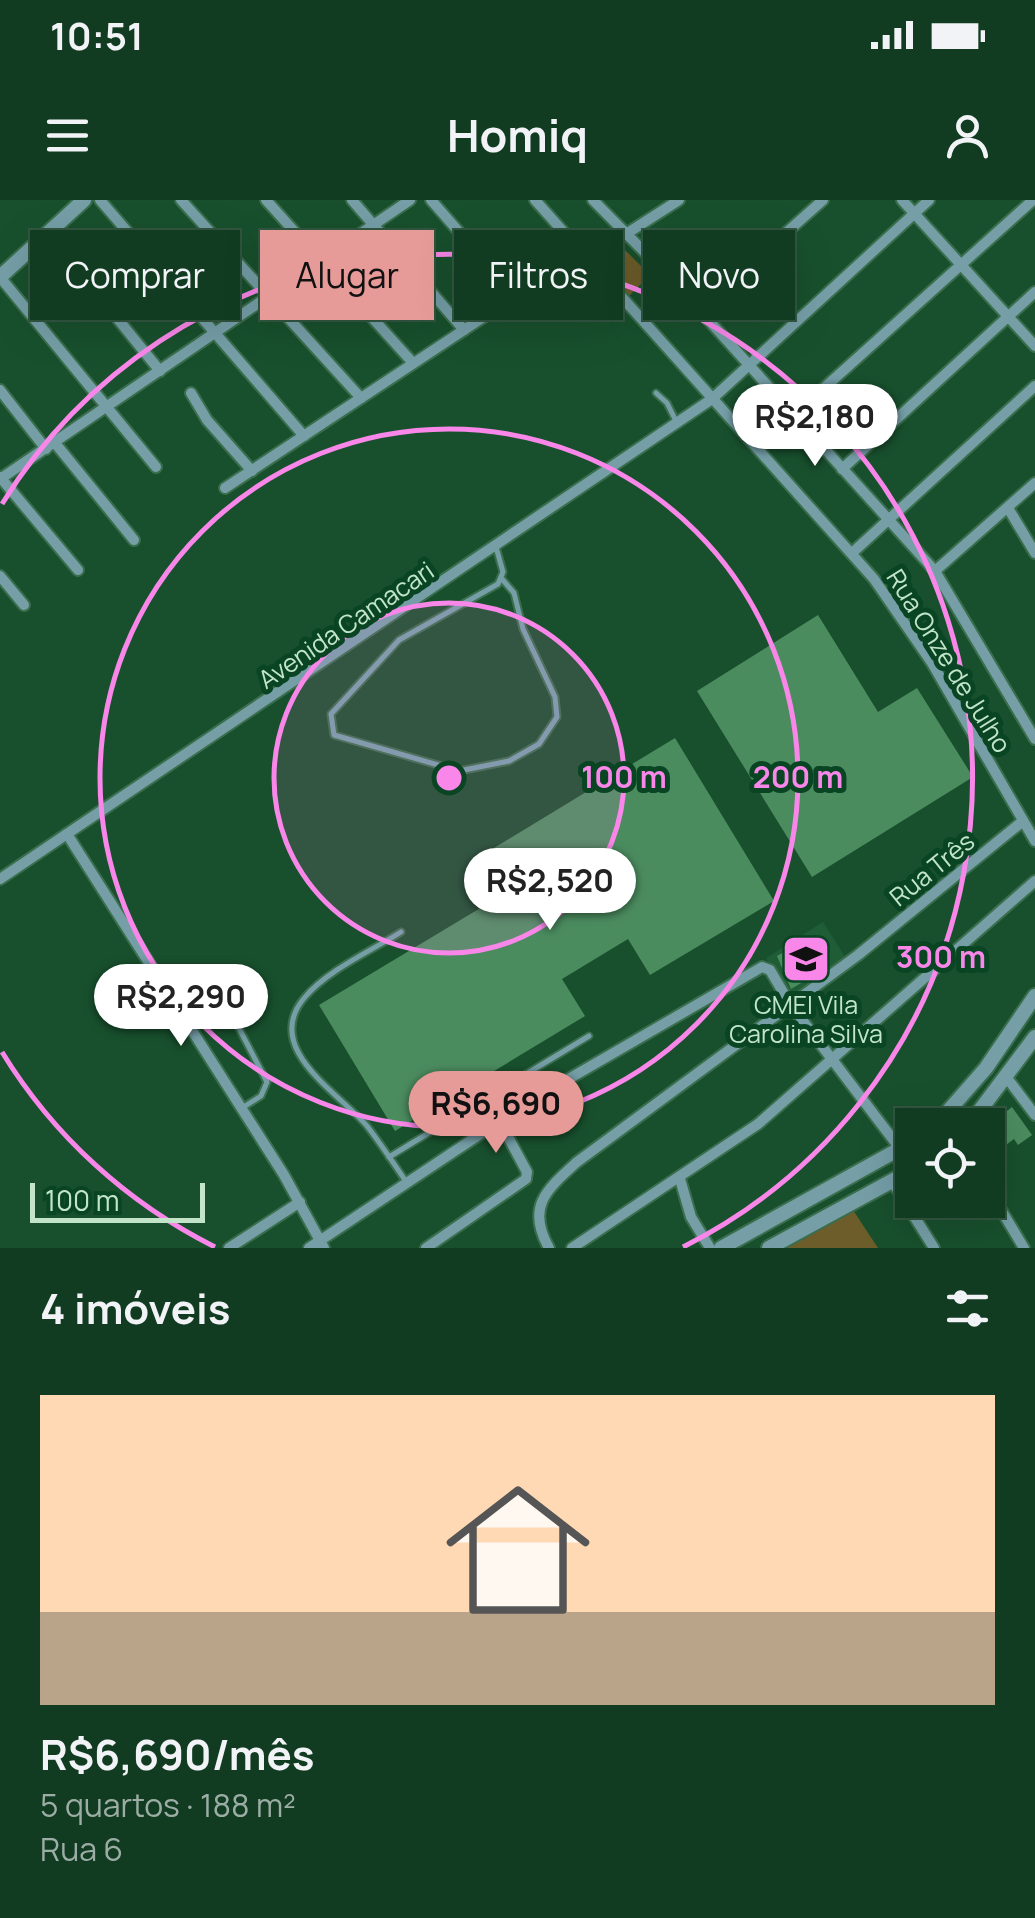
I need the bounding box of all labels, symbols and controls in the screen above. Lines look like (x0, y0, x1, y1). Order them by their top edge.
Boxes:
text: 10:51 (50, 9, 144, 61)
text: Homiq (447, 104, 588, 166)
icon: menu (40, 108, 95, 163)
icon: person (940, 108, 995, 163)
chip: Comprar (30, 230, 240, 320)
chip: Alugar (260, 230, 434, 320)
chip: Filtros (454, 230, 623, 320)
chip: Novo (643, 230, 795, 320)
pin: R$2,180 (723, 384, 907, 469)
text: R$2,180 (755, 394, 875, 438)
street label: Avenida Camacari (251, 553, 440, 696)
street label: Rua Onze de Julho (879, 562, 1020, 759)
text: 100 m (581, 756, 667, 797)
text: 200 m (753, 756, 843, 797)
centre of rings (431, 760, 467, 796)
street label: Rua Três (882, 824, 982, 914)
pin: R$2,520 (458, 848, 642, 933)
text: R$2,520 (486, 858, 614, 902)
school or university icon: CMEI Vila Carolina Silva (780, 933, 832, 985)
text: 300 m (896, 936, 986, 977)
pin: R$2,290 (89, 964, 273, 1049)
text: R$2,290 (116, 974, 246, 1018)
place label: CMEI Vila Carolina Silva (729, 987, 883, 1051)
pin: R$6,690 (404, 1071, 588, 1156)
text: R$6,690 (431, 1081, 561, 1125)
map controls (895, 1108, 1005, 1218)
button: locate (895, 1108, 1005, 1218)
scale bar (30, 1178, 205, 1223)
text: 100 m (45, 1181, 119, 1219)
text: 4 imóveis (40, 1279, 230, 1337)
icon: filters (940, 1281, 995, 1336)
icon: home (428, 1460, 608, 1640)
text: R$6,690/mês (40, 1725, 314, 1783)
text: 5 quartos · 188 m² (40, 1783, 296, 1827)
text: Rua 6 (40, 1827, 123, 1871)

